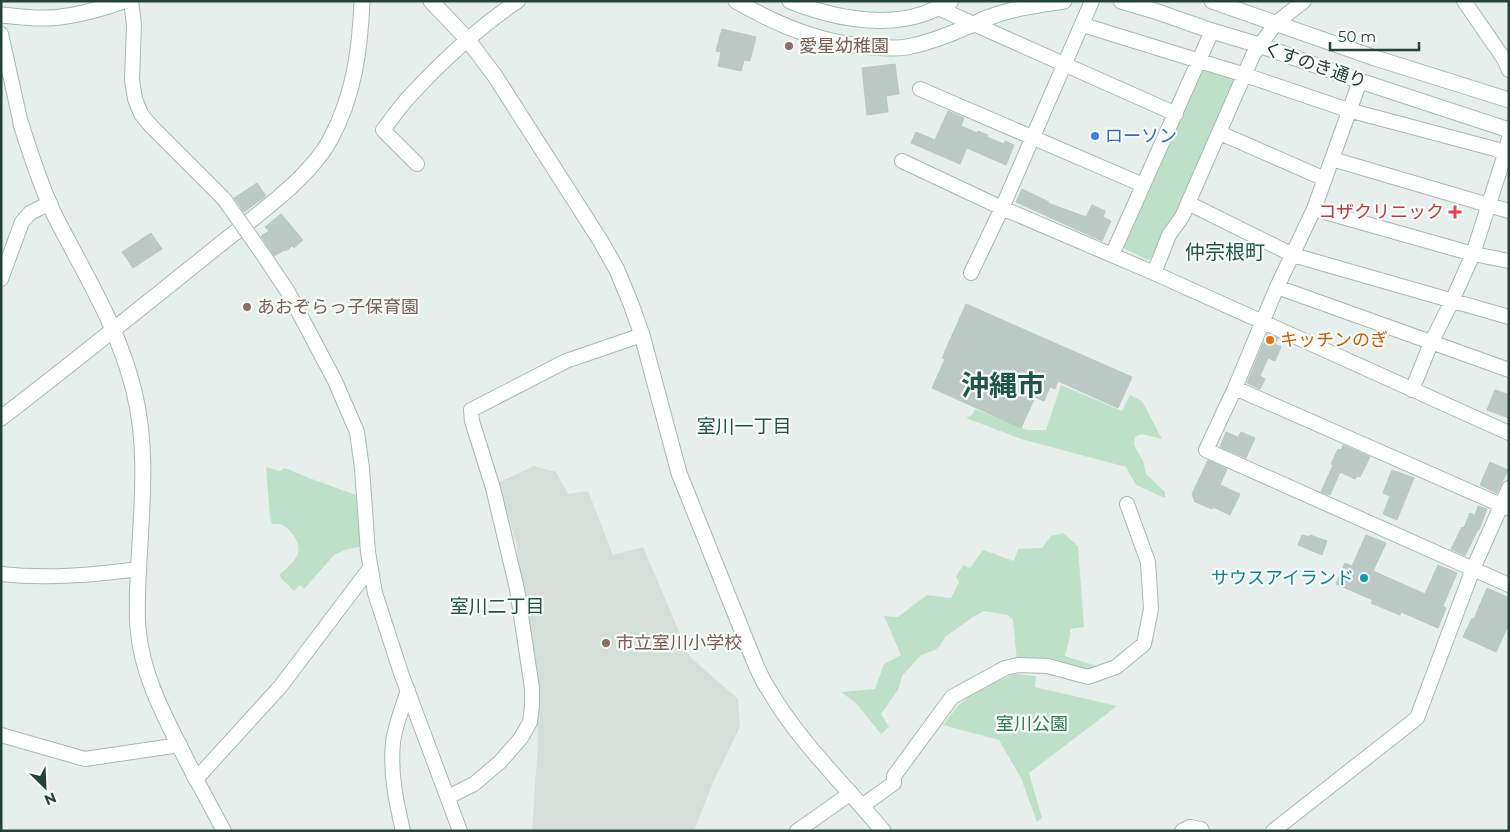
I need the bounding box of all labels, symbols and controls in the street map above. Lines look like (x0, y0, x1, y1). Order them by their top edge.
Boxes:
scale bar (1330, 20, 1419, 52)
text: 50 m (1338, 27, 1376, 46)
place label: 愛星幼稚園 (799, 35, 889, 57)
street label: くすのき通り (1261, 37, 1369, 93)
marker: 愛星幼稚園 (783, 40, 795, 52)
place label: ローソン (1105, 125, 1177, 147)
marker: ローソン (1089, 130, 1101, 142)
place label: コザクリニック (1318, 201, 1444, 223)
marker: コザクリニック (1448, 205, 1462, 219)
district label: 仲宗根町 (1185, 240, 1265, 264)
place label: あおぞらっ子保育園 (257, 296, 419, 318)
marker: あおぞらっ子保育園 (241, 301, 253, 313)
place label: キッチンのぎ (1280, 329, 1388, 351)
marker: キッチンのぎ (1264, 334, 1276, 346)
district label: 沖縄市 (961, 368, 1045, 402)
district label: 室川一丁目 (696, 415, 792, 438)
place label: サウスアイランド (1211, 567, 1354, 589)
marker: サウスアイランド (1358, 572, 1370, 584)
district label: 室川二丁目 (449, 595, 545, 618)
place label: 市立室川小学校 (616, 632, 742, 654)
marker: 市立室川小学校 (600, 637, 612, 649)
park label: 室川公園 (996, 713, 1068, 735)
north arrow (20, 762, 70, 812)
text: N (41, 788, 59, 809)

